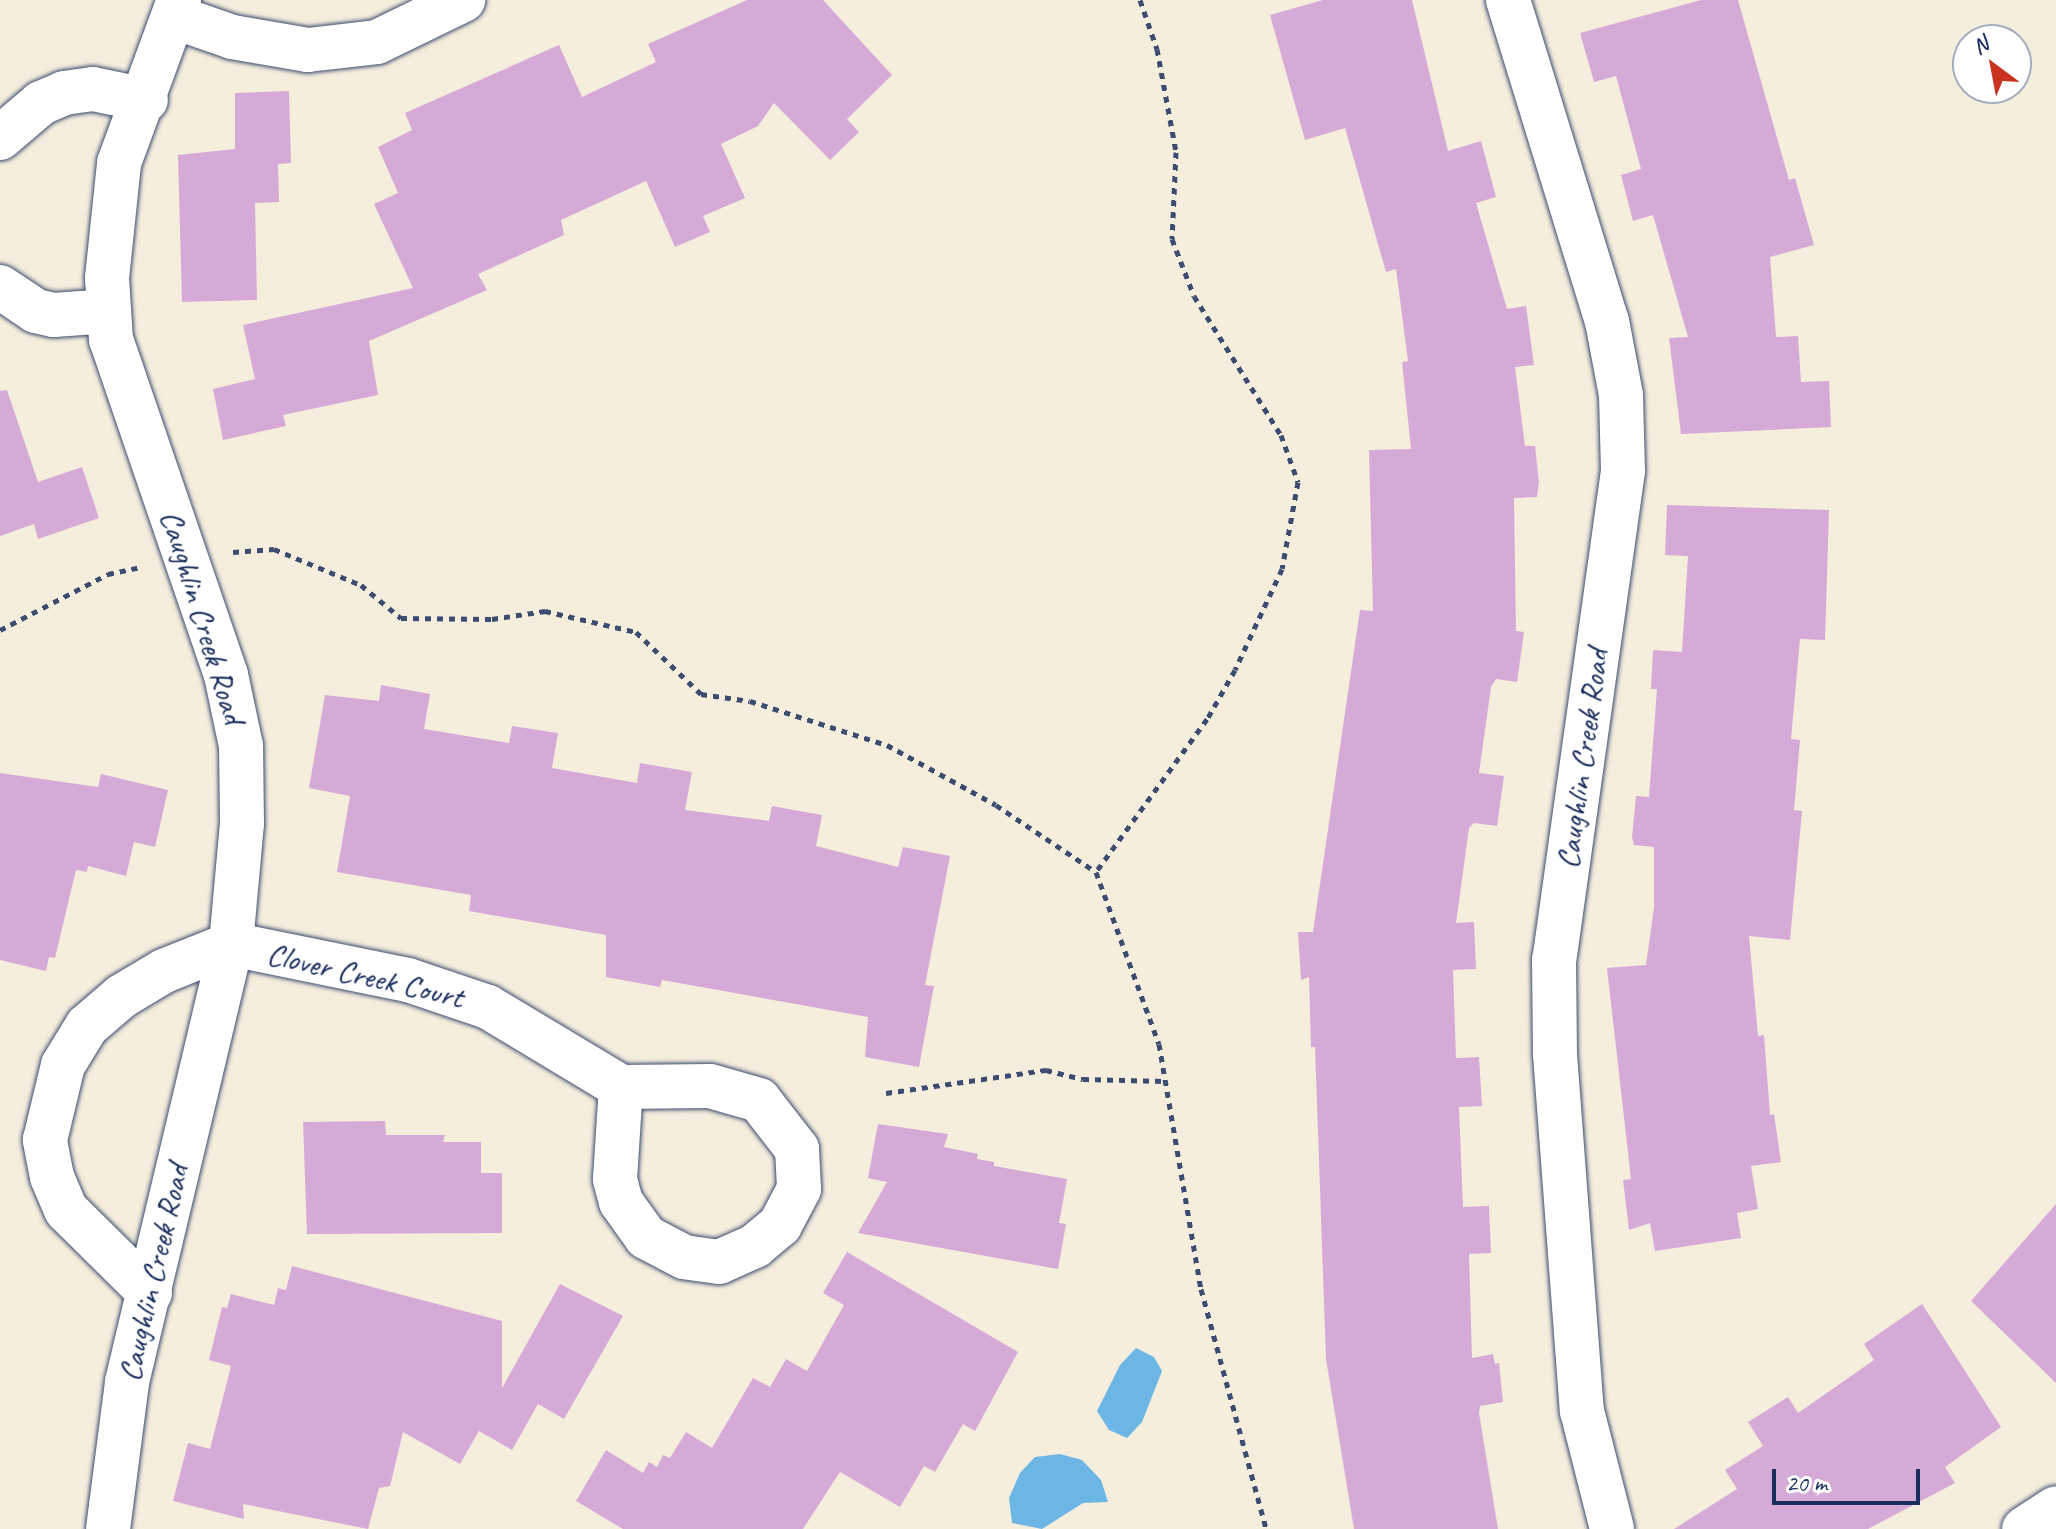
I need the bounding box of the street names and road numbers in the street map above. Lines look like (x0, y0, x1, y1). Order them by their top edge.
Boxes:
street label: Caughlin Creek Road (151, 506, 253, 728)
street label: Caughlin Creek Road (1549, 647, 1617, 871)
street label: Clover Creek Court (264, 935, 466, 1017)
street label: Caughlin Creek Road (110, 1161, 198, 1385)

